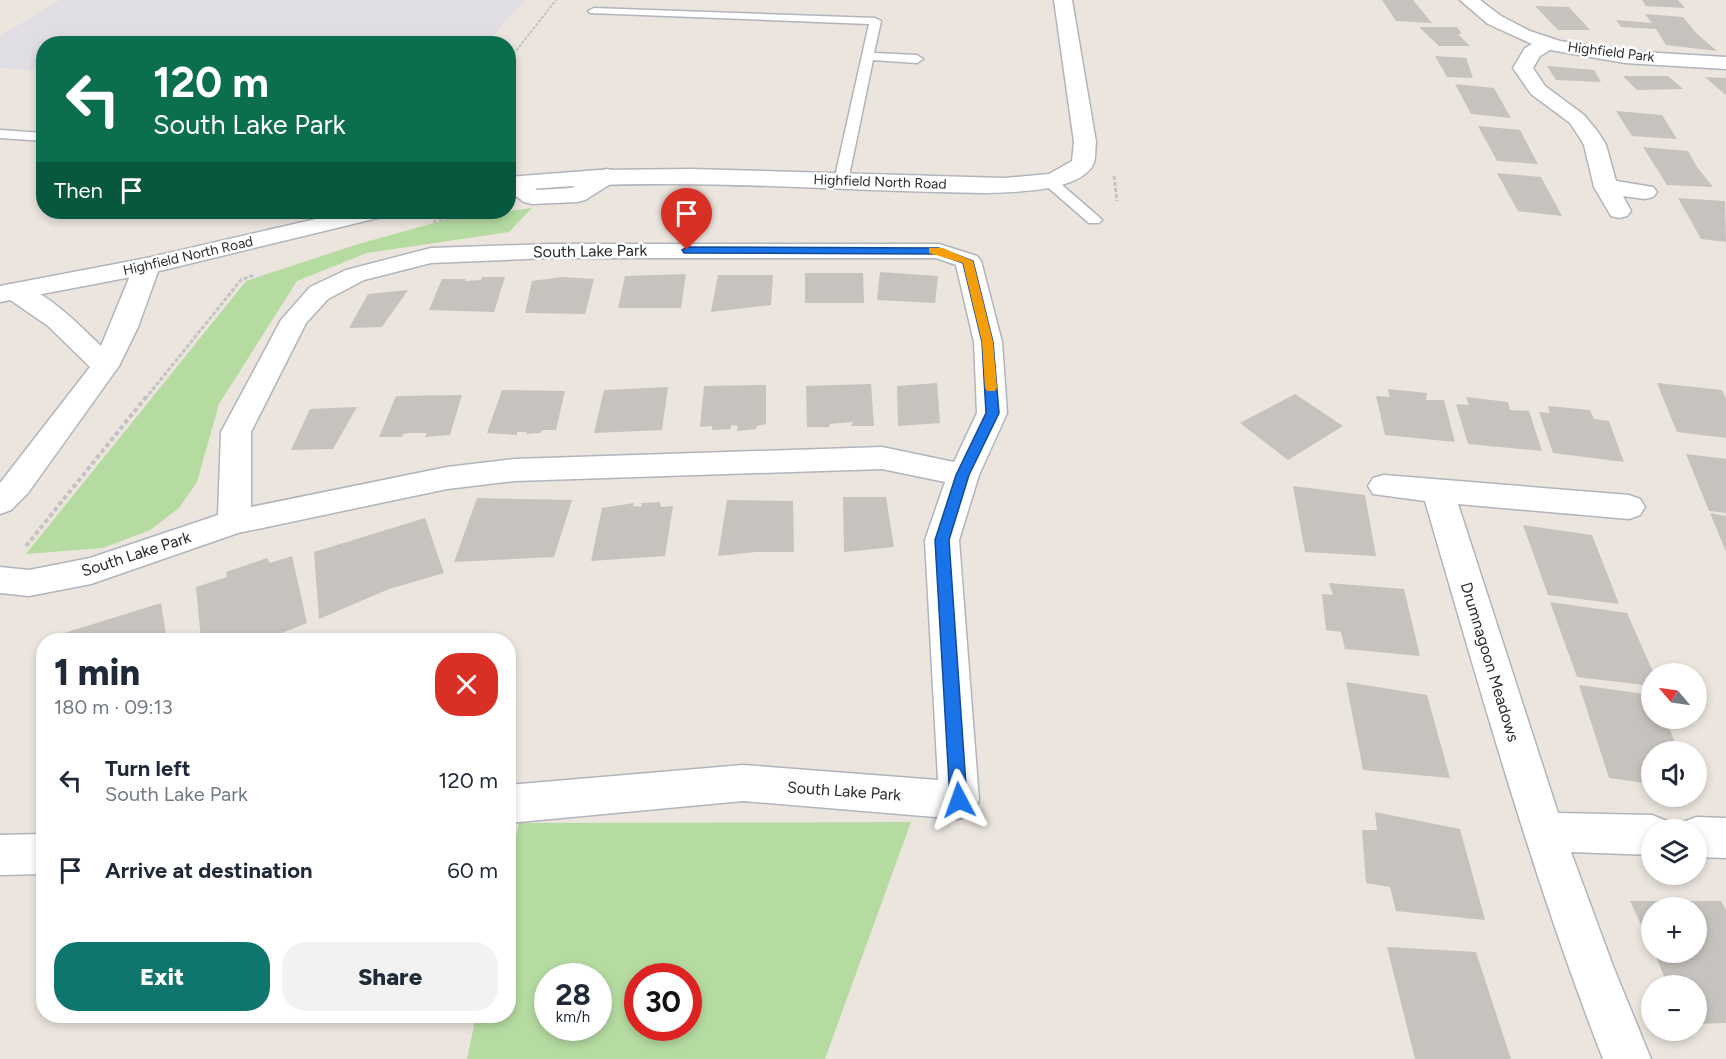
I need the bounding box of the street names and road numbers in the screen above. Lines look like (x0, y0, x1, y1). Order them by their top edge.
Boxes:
street label: Highfield Park (1567, 38, 1656, 66)
street label: Highfield North Road (813, 171, 947, 193)
street label: Highfield North Road (121, 233, 255, 279)
street label: South Lake Park (533, 241, 647, 261)
street label: South Lake Park (79, 527, 193, 581)
street label: Drumnagoon Meadows (1457, 580, 1523, 744)
street label: South Lake Park (786, 778, 902, 804)

